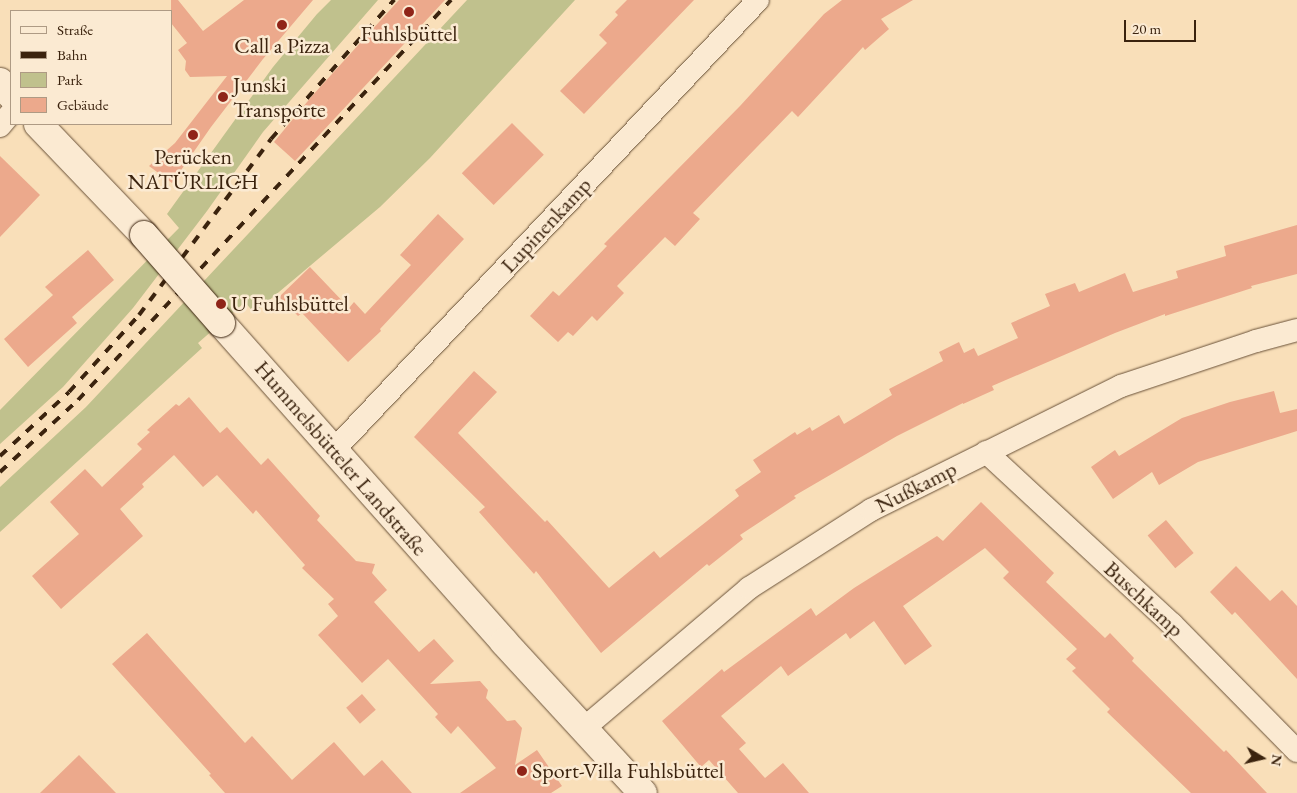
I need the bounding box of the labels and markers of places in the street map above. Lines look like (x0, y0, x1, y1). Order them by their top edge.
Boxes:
marker: Fuhlsbüttel (402, 5, 416, 19)
marker: Call a Pizza (276, 19, 288, 31)
place label: Fuhlsbüttel (360, 21, 458, 47)
place label: Call a Pizza (234, 33, 330, 59)
place label: Junski Transporte (233, 71, 326, 122)
marker: Junski Transporte (217, 91, 229, 103)
marker: Perücken NATÜRLICH (187, 129, 199, 141)
place label: Perücken NATÜRLICH (128, 143, 258, 194)
place label: U Fuhlsbüttel (231, 291, 349, 317)
marker: U Fuhlsbüttel (215, 298, 227, 310)
place label: Sport-Villa Fuhlsbüttel (532, 758, 724, 784)
marker: Sport-Villa Fuhlsbüttel (516, 765, 528, 777)

